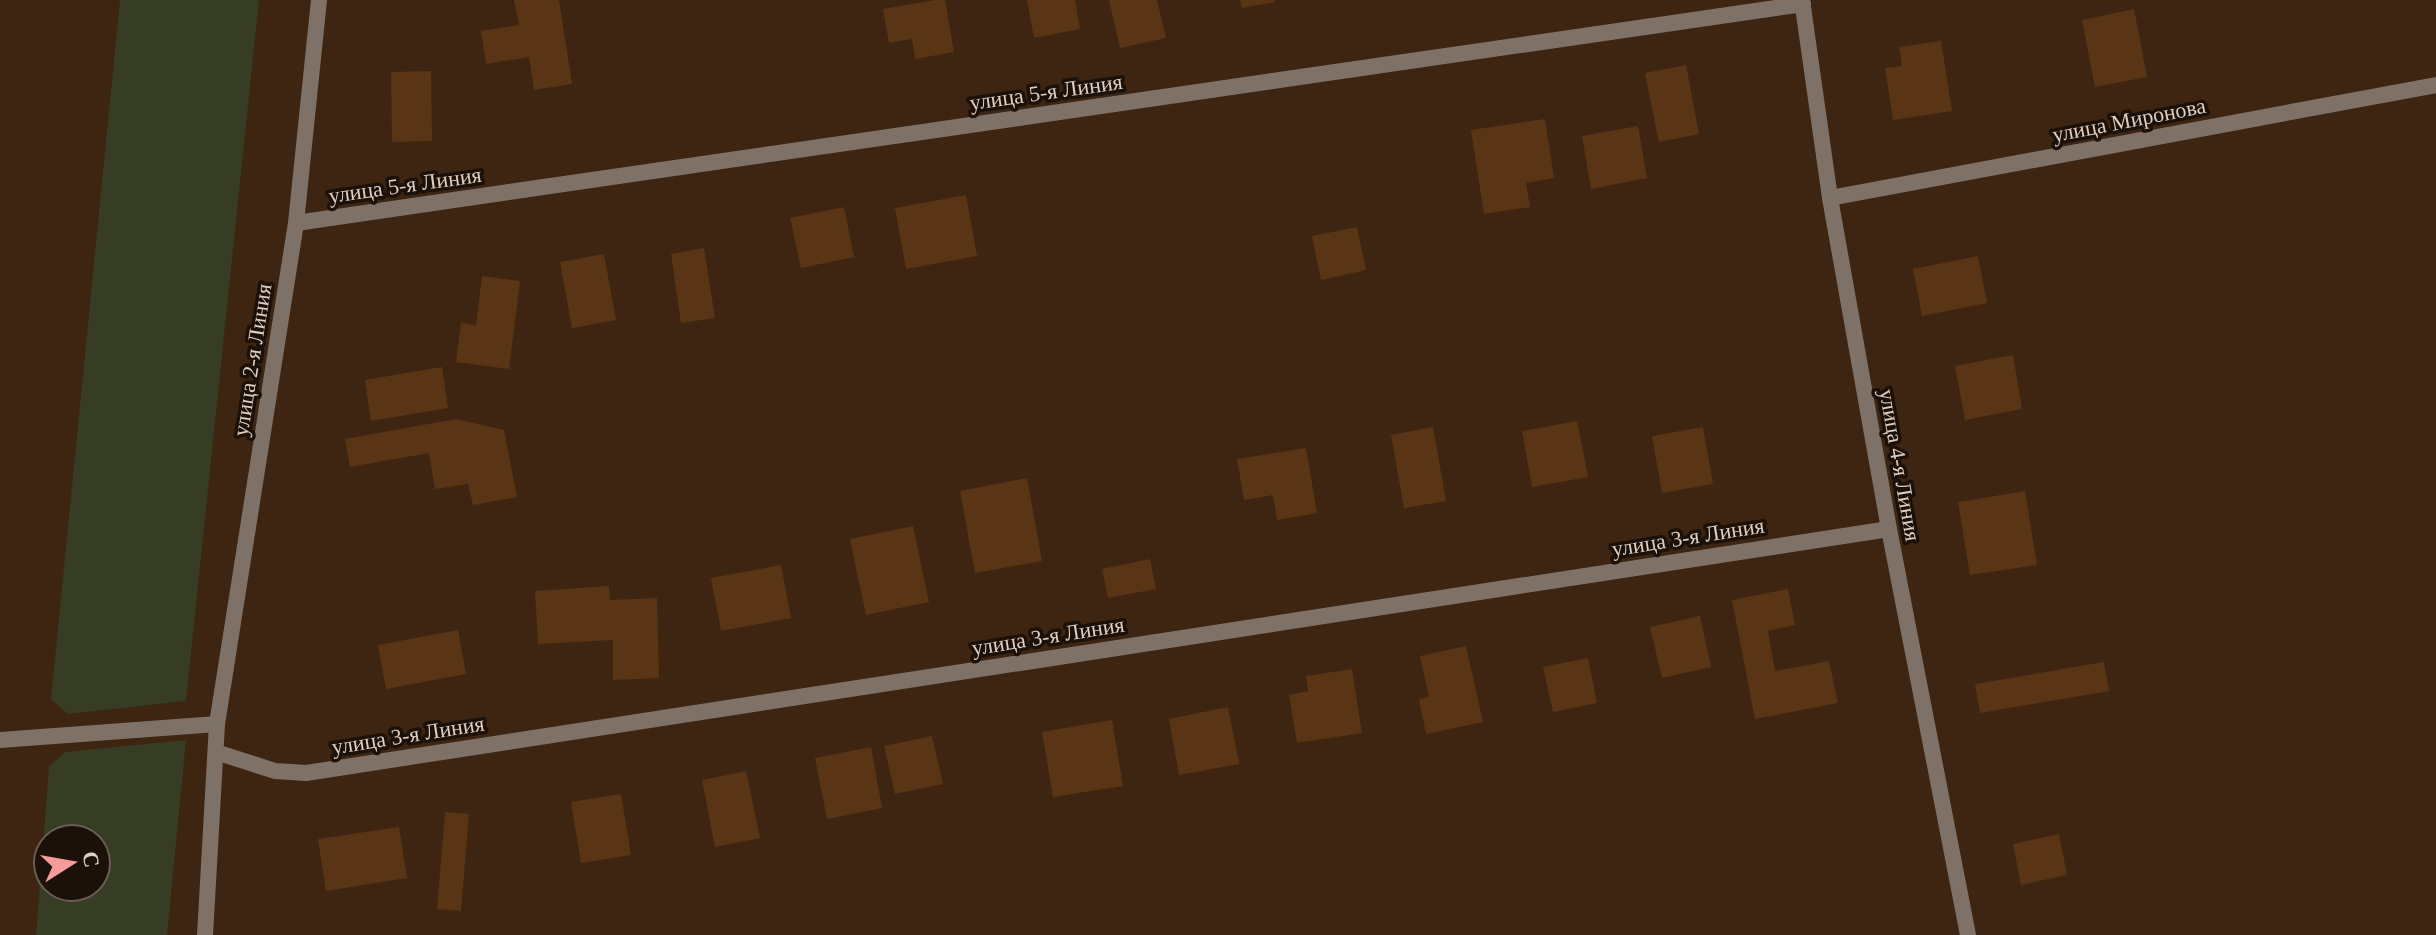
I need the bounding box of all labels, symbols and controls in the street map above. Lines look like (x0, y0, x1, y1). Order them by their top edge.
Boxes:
street label: улица 5-я Линия (968, 69, 1124, 115)
street label: улица Миронова (2050, 93, 2208, 147)
street label: улица 5-я Линия (327, 162, 483, 208)
street label: улица 2-я Линия (228, 282, 276, 438)
street label: улица 4-я Линия (1874, 387, 1926, 543)
street label: улица 3-я Линия (1610, 513, 1766, 561)
street label: улица 3-я Линия (970, 612, 1126, 660)
street label: улица 3-я Линия (330, 711, 486, 759)
north arrow (32, 823, 112, 903)
text: С (77, 849, 105, 869)

